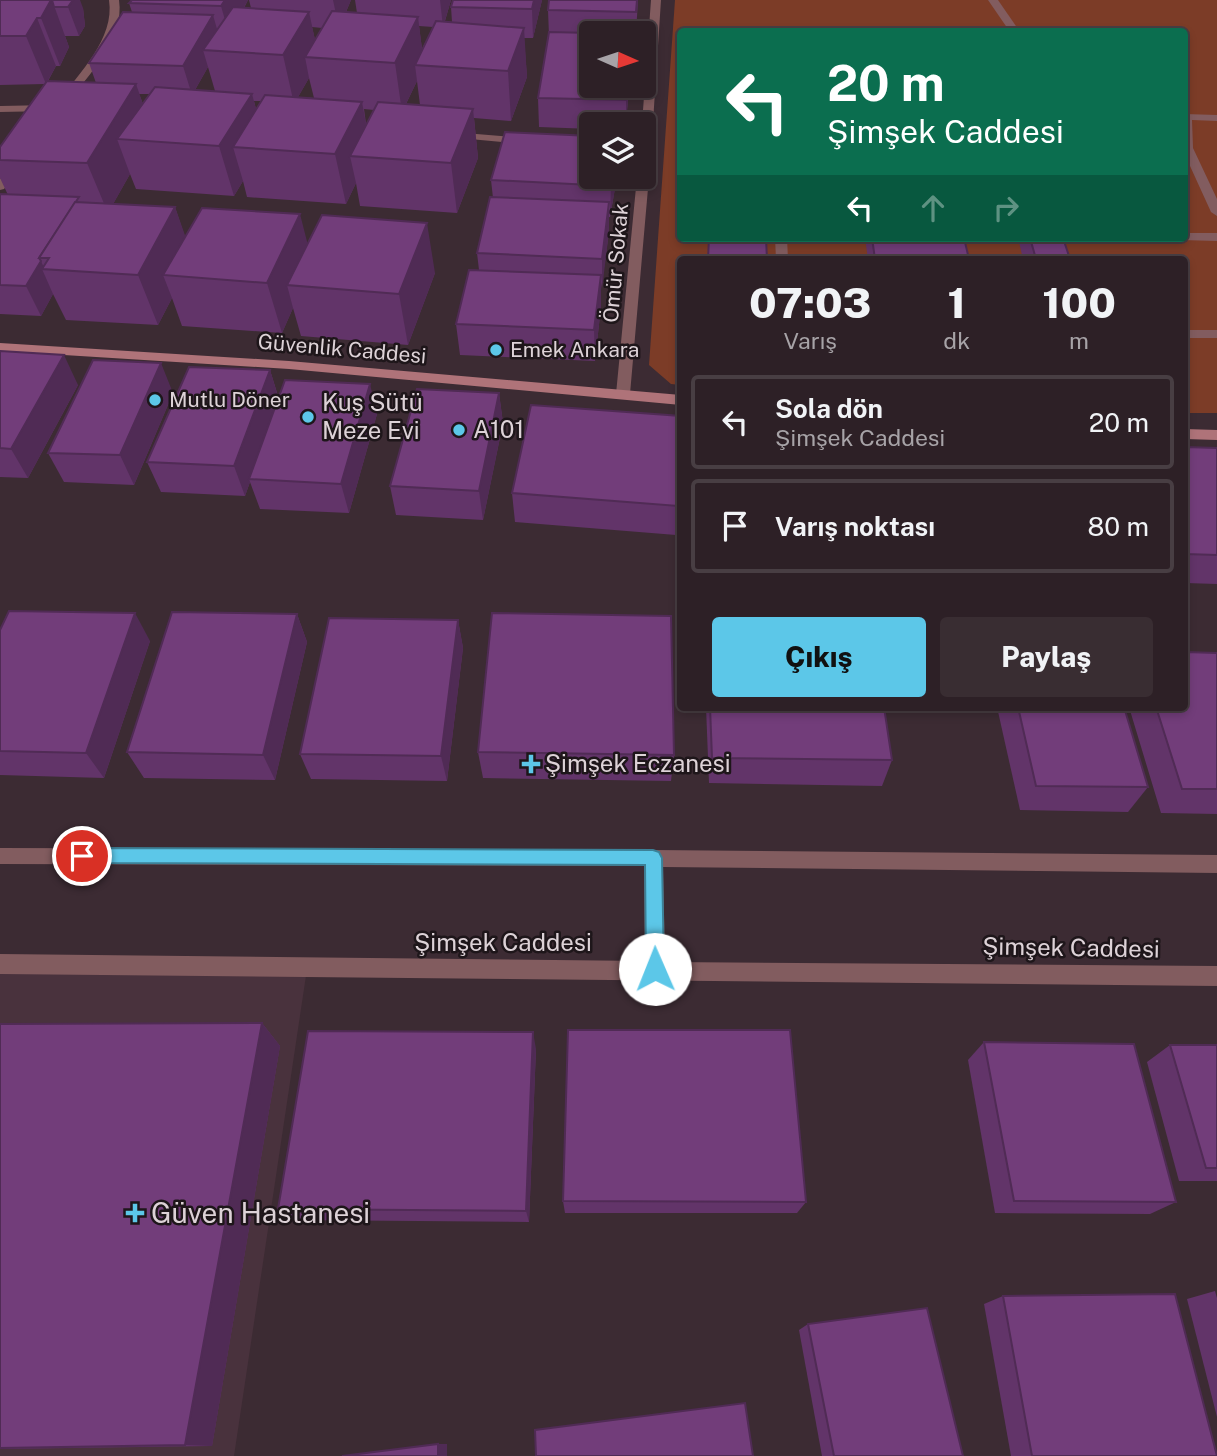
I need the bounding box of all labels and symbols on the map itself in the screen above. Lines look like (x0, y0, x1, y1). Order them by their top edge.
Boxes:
north arrow (579, 21, 656, 98)
street label: Ömür Sokak (598, 202, 633, 324)
street label: Güvenlik Caddesi (257, 329, 427, 368)
place label: Emek Ankara (510, 337, 639, 362)
marker: Emek Ankara (488, 342, 504, 358)
place label: Mutlu Döner (169, 387, 290, 412)
place label: Kuş Sütü Meze Evi (322, 388, 423, 444)
marker: Mutlu Döner (147, 392, 163, 408)
marker: Kuş Sütü Meze Evi (300, 409, 316, 425)
place label: A101 (473, 415, 524, 443)
marker: A101 (451, 422, 467, 438)
place label: Şimşek Eczanesi (545, 749, 730, 777)
marker: Şimşek Eczanesi (523, 756, 539, 772)
pin (52, 826, 112, 886)
street label: Şimşek Caddesi (414, 928, 592, 956)
street label: Şimşek Caddesi (982, 931, 1160, 963)
position arrow (618, 932, 692, 1006)
place label: Güven Hastanesi (151, 1196, 370, 1229)
marker: Güven Hastanesi (125, 1203, 145, 1223)

